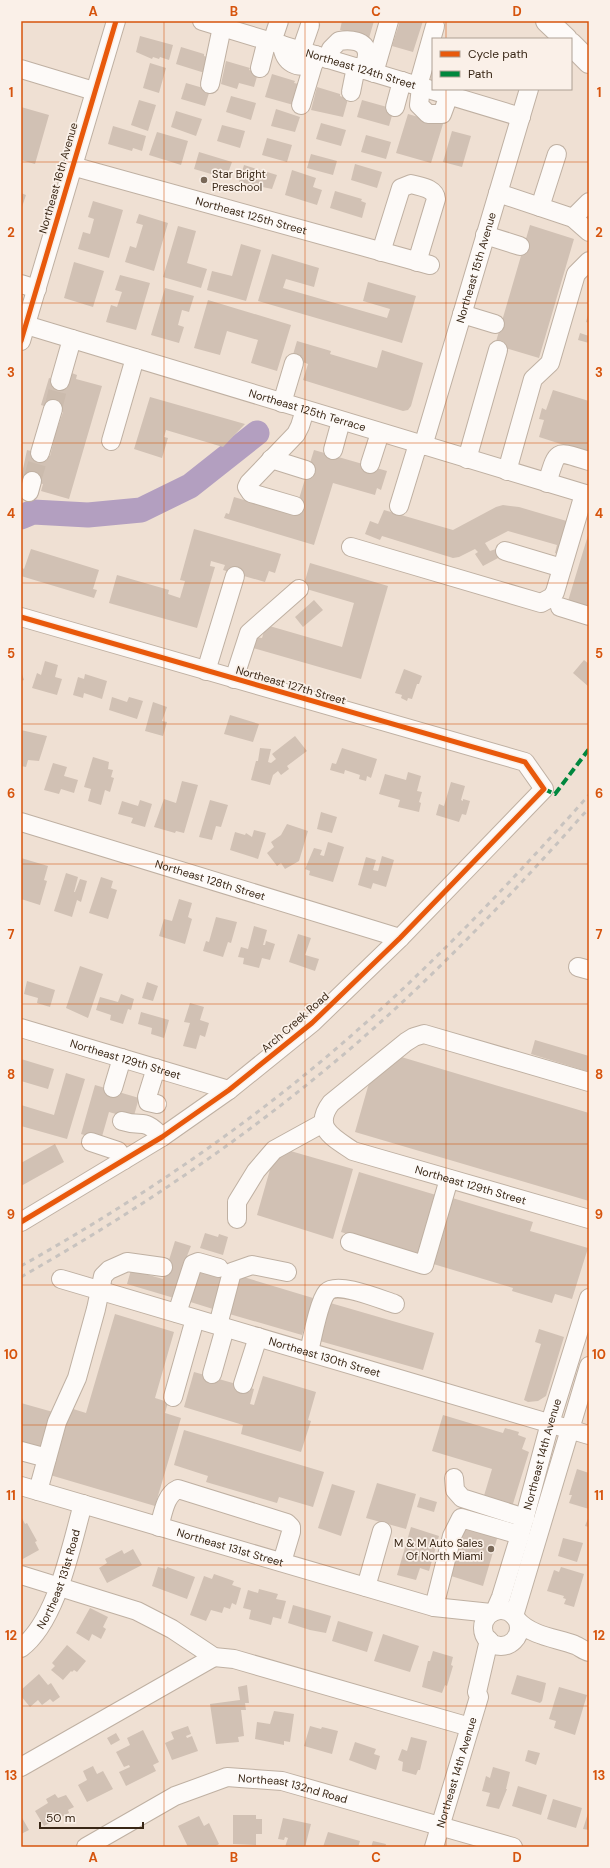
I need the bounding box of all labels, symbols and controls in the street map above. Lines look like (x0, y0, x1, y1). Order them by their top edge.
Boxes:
text: A (88, 3, 98, 20)
text: B (230, 3, 238, 20)
text: C (371, 3, 381, 20)
text: D (512, 3, 522, 20)
legend (432, 38, 572, 90)
street label: Northeast 124th Street (304, 46, 418, 92)
text: Cycle path (468, 46, 528, 62)
text: Path (468, 66, 493, 82)
text: 1 (9, 84, 13, 101)
text: 1 (597, 84, 601, 101)
street label: Northeast 16th Avenue (35, 121, 81, 235)
place label: Star Bright Preschool (212, 167, 266, 194)
marker: Star Bright Preschool (199, 175, 209, 185)
street label: Northeast 125th Street (194, 194, 309, 238)
street label: Northeast 15th Avenue (453, 211, 499, 325)
text: 2 (7, 224, 15, 241)
text: 2 (595, 224, 603, 241)
text: 3 (7, 364, 15, 381)
text: 3 (595, 364, 603, 381)
street label: Northeast 125th Terrace (247, 386, 368, 434)
text: 4 (7, 505, 15, 522)
text: 4 (595, 505, 603, 522)
text: 5 (7, 645, 15, 662)
text: 5 (595, 645, 603, 662)
street label: Northeast 127th Street (234, 663, 348, 707)
text: 6 (7, 785, 15, 802)
text: 6 (595, 785, 603, 802)
street label: Northeast 128th Street (153, 856, 267, 903)
text: 7 (8, 926, 15, 943)
text: 7 (596, 926, 603, 943)
street label: Arch Creek Road (258, 989, 332, 1055)
street label: Northeast 129th Street (68, 1036, 183, 1082)
text: 8 (7, 1066, 15, 1083)
text: 8 (595, 1066, 603, 1083)
street label: Northeast 129th Street (413, 1162, 528, 1208)
text: 9 (7, 1206, 15, 1223)
text: 9 (595, 1206, 603, 1223)
street label: Northeast 130th Street (267, 1334, 382, 1380)
text: 10 (4, 1346, 18, 1363)
text: 10 (592, 1346, 606, 1363)
street label: Northeast 14th Avenue (520, 1397, 564, 1511)
text: 11 (6, 1487, 16, 1504)
text: 11 (594, 1487, 604, 1504)
street label: Northeast 131st Street (175, 1525, 285, 1570)
street label: Northeast 131st Road (34, 1528, 83, 1632)
place label: M & M Auto Sales Of North Miami (394, 1536, 483, 1563)
marker: M & M Auto Sales Of North Miami (486, 1544, 496, 1554)
text: 12 (5, 1627, 17, 1644)
text: 12 (593, 1627, 605, 1644)
street label: Northeast 14th Avenue (433, 1715, 480, 1829)
text: 13 (5, 1767, 17, 1784)
text: 13 (593, 1767, 605, 1784)
street label: Northeast 132nd Road (238, 1771, 349, 1806)
scale bar (40, 1804, 143, 1830)
text: 50 m (46, 1810, 75, 1826)
text: A (88, 1849, 98, 1866)
text: B (230, 1849, 238, 1866)
text: C (371, 1849, 381, 1866)
text: D (512, 1849, 522, 1866)

